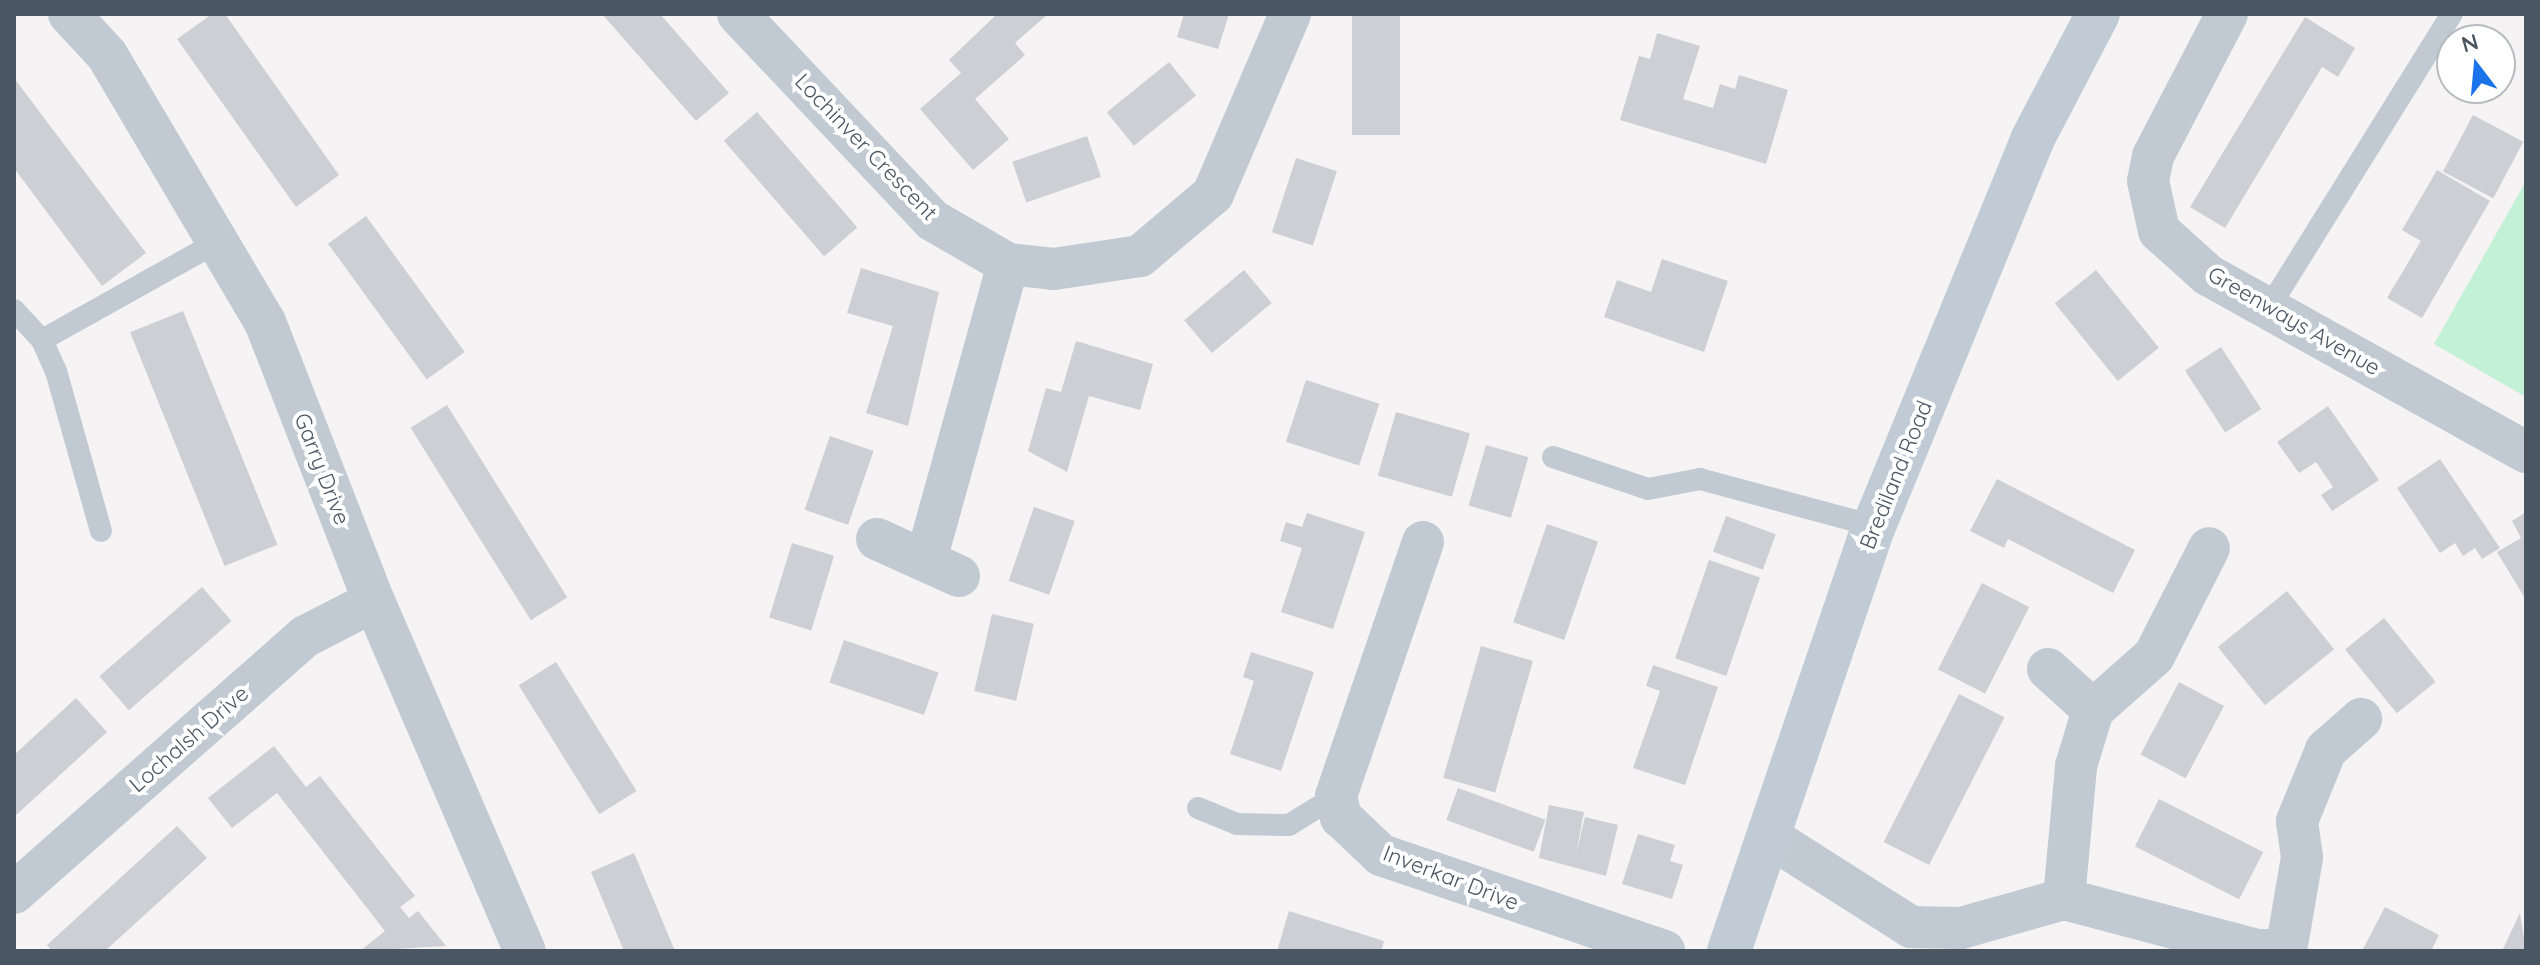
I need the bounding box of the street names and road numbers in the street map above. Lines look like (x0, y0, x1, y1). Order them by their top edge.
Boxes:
street label: Lochinver Crescent (789, 68, 943, 226)
street label: Greenways Avenue (2203, 261, 2385, 381)
street label: Brediland Road (1854, 397, 1938, 553)
street label: Garry Drive (289, 410, 355, 528)
street label: Lochalsh Drive (124, 680, 254, 798)
street label: Inverkar Drive (1380, 840, 1522, 916)

